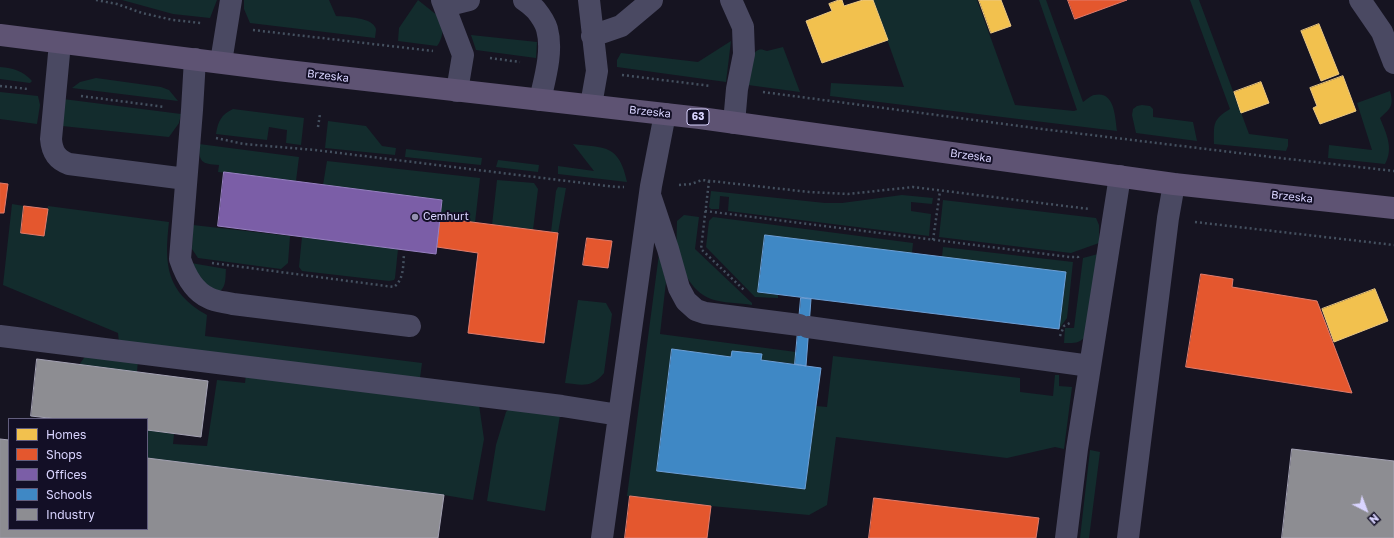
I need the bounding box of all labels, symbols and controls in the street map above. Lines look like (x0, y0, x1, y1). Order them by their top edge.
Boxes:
street label: Brzeska (306, 67, 350, 85)
street label: Brzeska (628, 103, 672, 121)
road number: 63 (687, 109, 709, 125)
street label: Brzeska (949, 147, 993, 165)
street label: Brzeska (1270, 188, 1314, 206)
place label: Cemhurt (423, 210, 469, 224)
marker: Cemhurt (410, 212, 420, 222)
legend (8, 418, 148, 530)
text: Homes (46, 427, 86, 442)
text: Shops (46, 447, 82, 462)
text: Offices (46, 467, 87, 482)
text: Schools (46, 487, 92, 502)
north arrow (1346, 490, 1386, 530)
text: Industry (46, 507, 95, 522)
text: N (1367, 512, 1382, 527)

